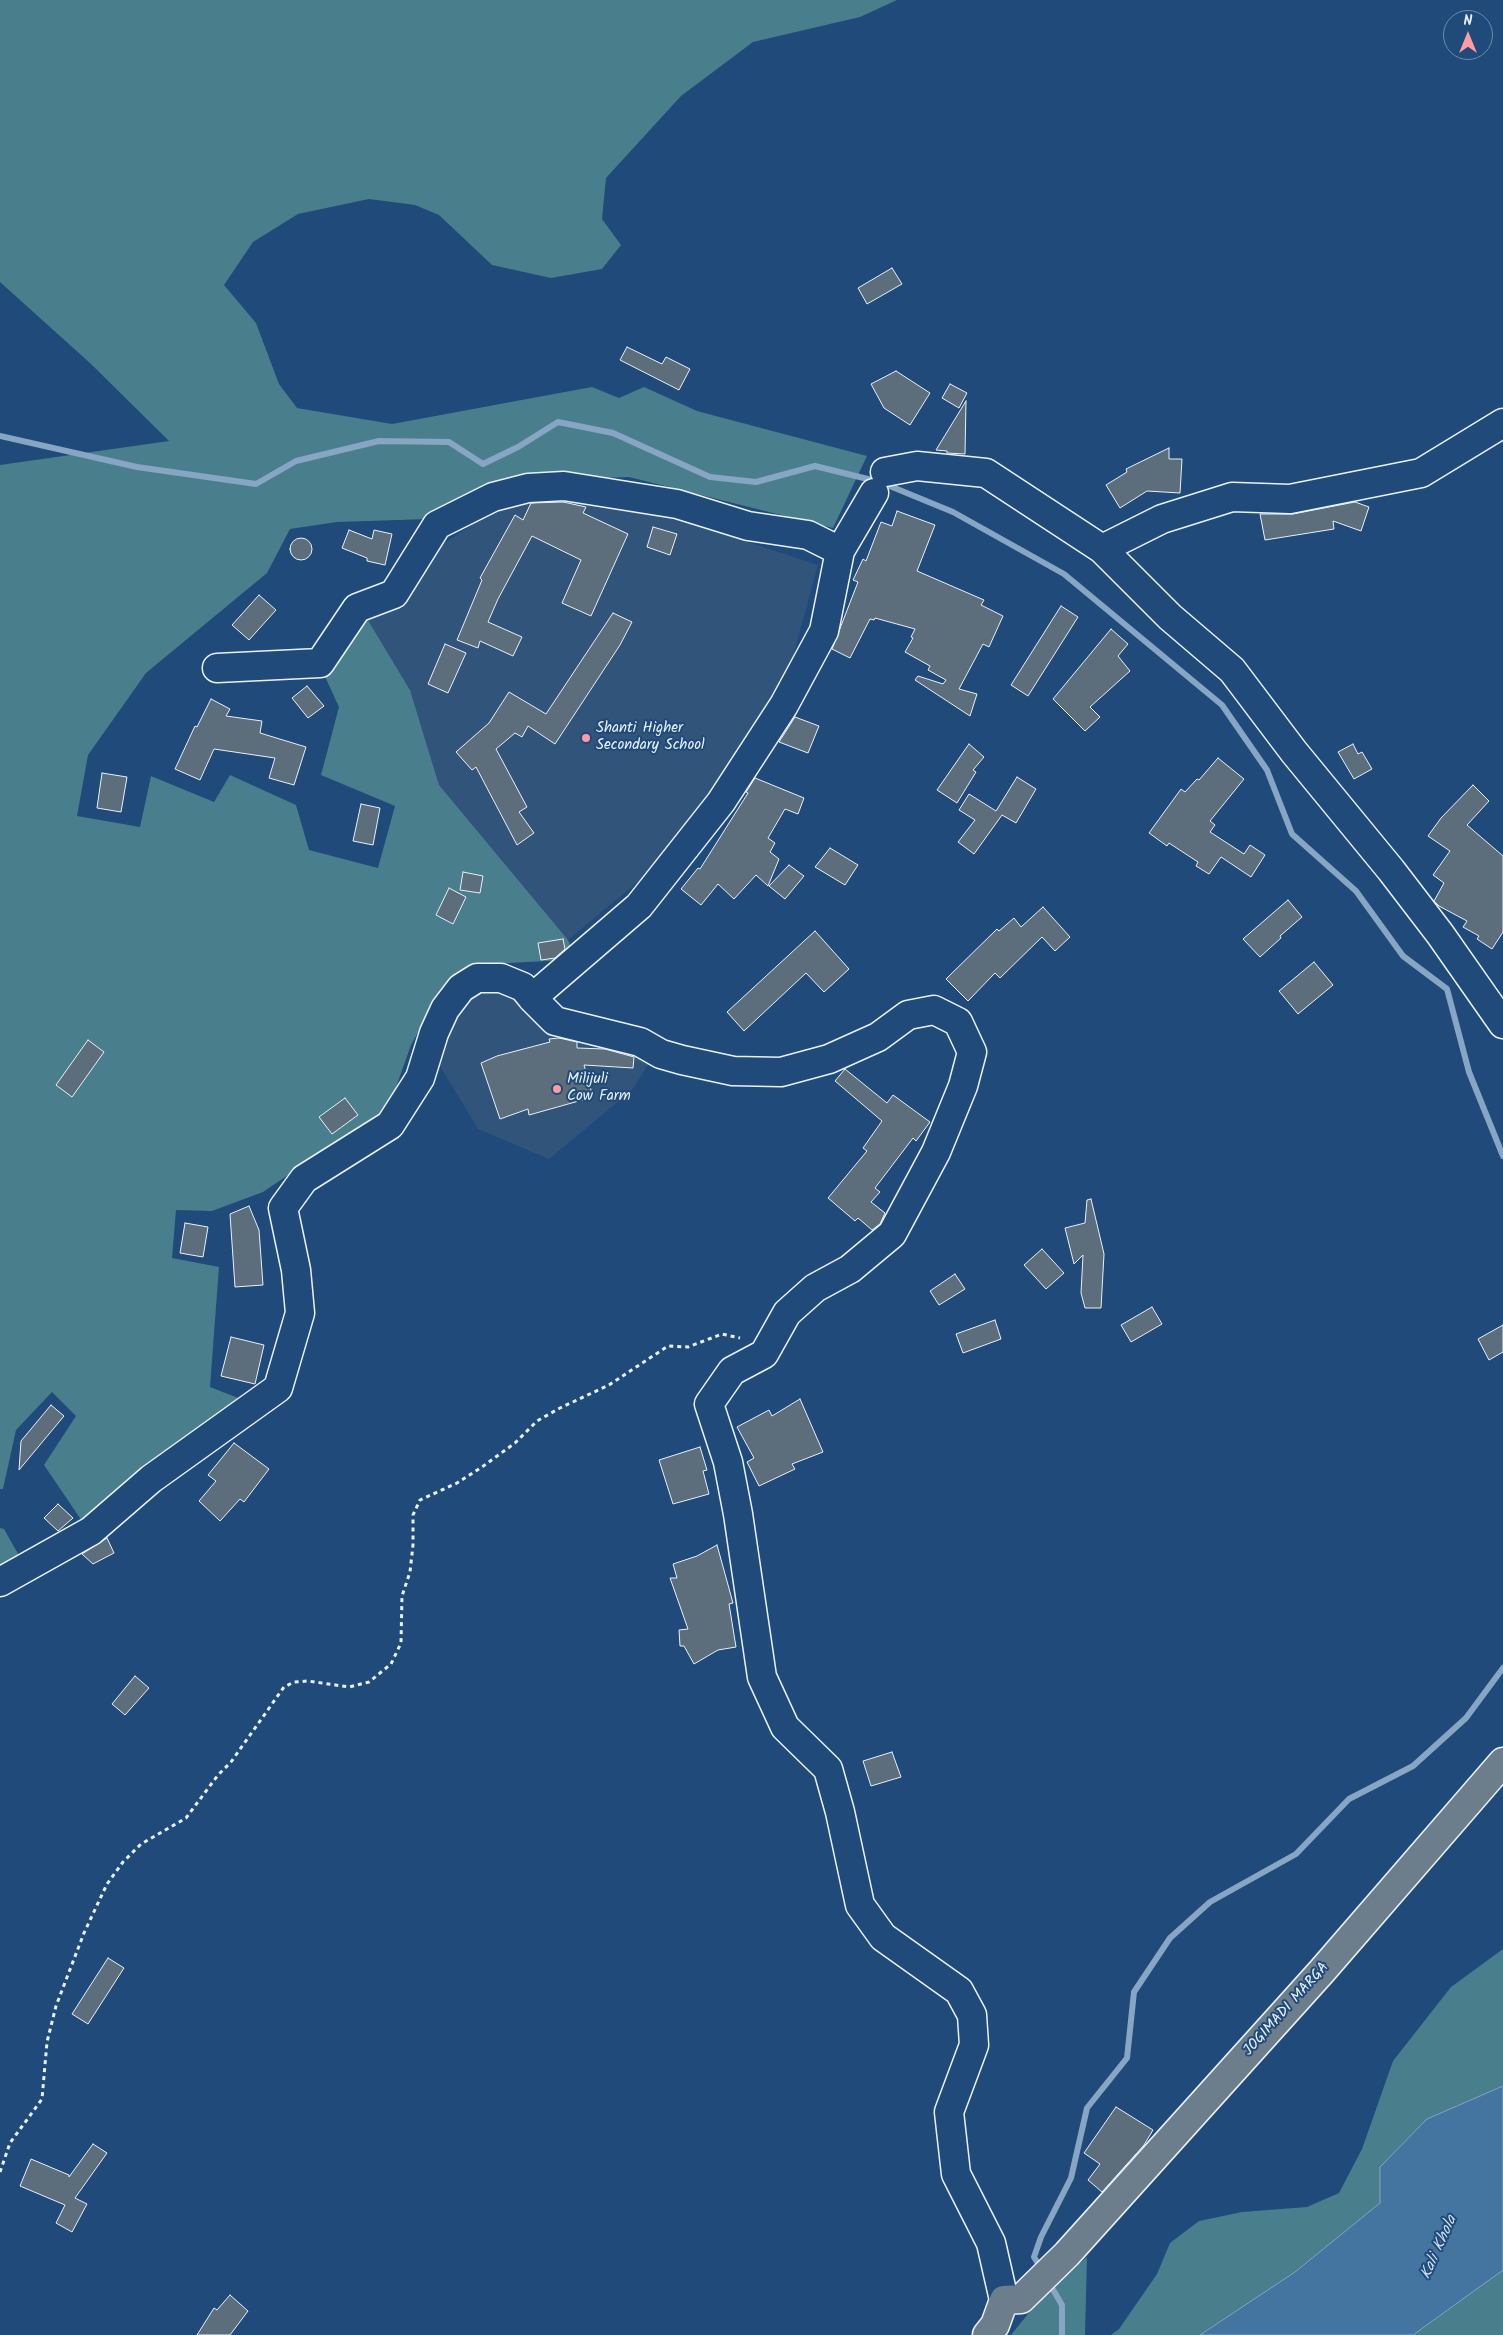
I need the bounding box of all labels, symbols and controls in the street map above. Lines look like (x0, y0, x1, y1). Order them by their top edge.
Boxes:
north arrow (1443, 10, 1493, 60)
text: N (1464, 10, 1472, 32)
place label: Shanti Higher Secondary School (596, 720, 705, 755)
marker: Shanti Higher Secondary School (580, 732, 592, 744)
place label: Milijuli Cow Farm (567, 1071, 631, 1106)
marker: Milijuli Cow Farm (551, 1083, 563, 1095)
street label: JOGIMADI MARGA (1240, 1960, 1334, 2060)
water label: Kali Khola (1417, 2213, 1463, 2283)

